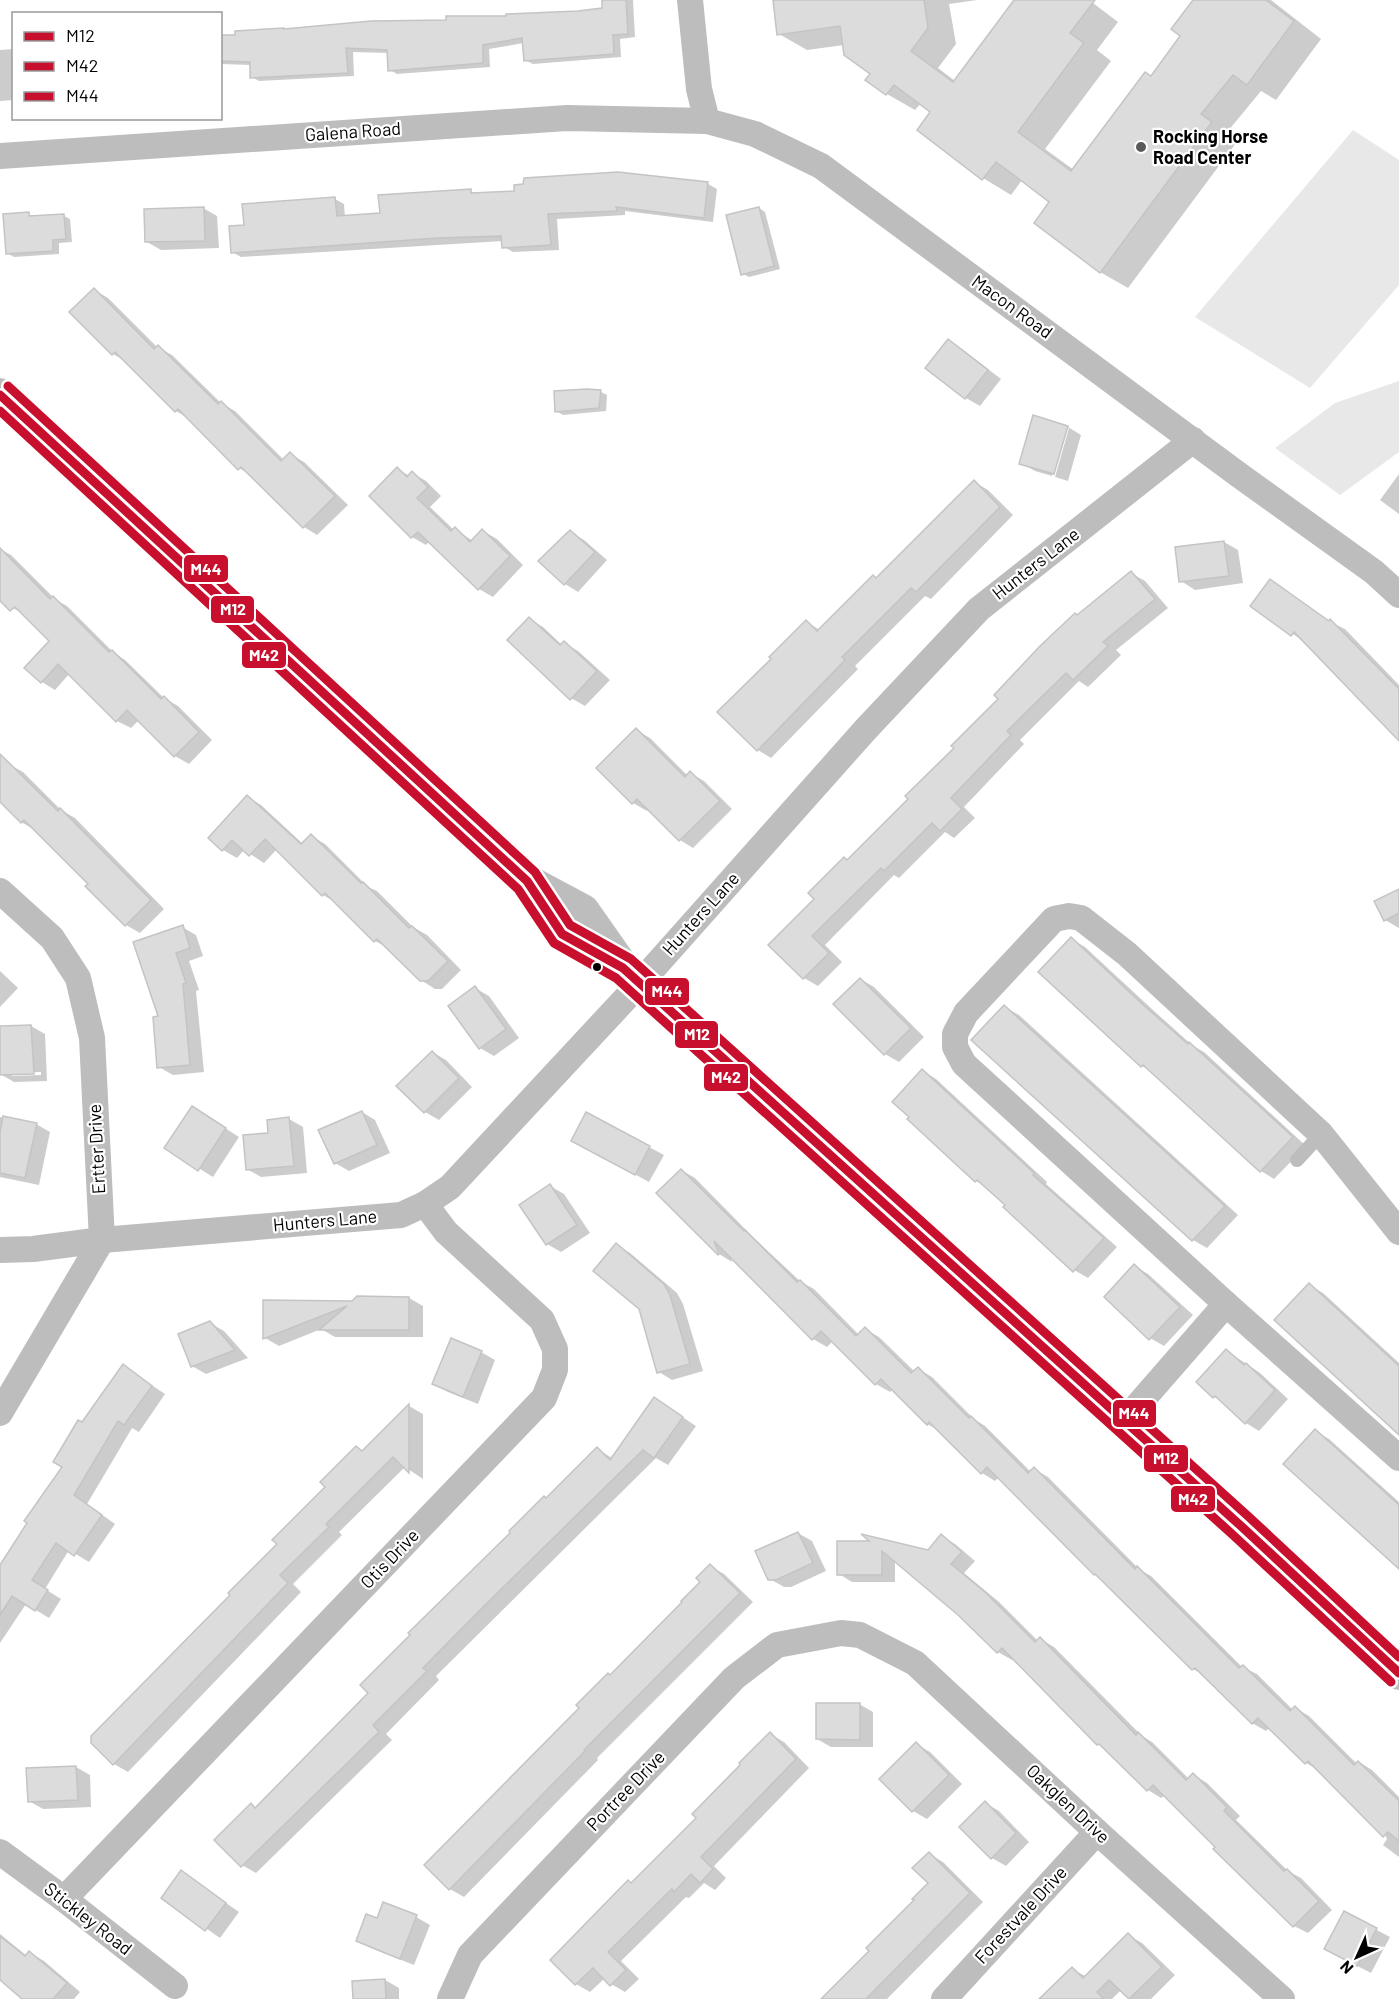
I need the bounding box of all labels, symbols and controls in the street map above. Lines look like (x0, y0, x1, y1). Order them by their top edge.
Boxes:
legend (12, 12, 222, 120)
text: M12 (66, 24, 95, 46)
text: M42 (66, 54, 98, 76)
text: M44 (66, 84, 99, 106)
street label: Galena Road (304, 117, 402, 145)
place label: Rocking Horse Road Center (1153, 125, 1268, 168)
marker: Rocking Horse Road Center (1134, 140, 1148, 154)
street label: Macon Road (968, 270, 1057, 343)
street label: Hunters Lane (987, 522, 1083, 604)
line badge: M44 (183, 554, 229, 583)
text: M44 (191, 559, 221, 578)
line badge: M12 (210, 595, 255, 624)
text: M12 (220, 599, 246, 618)
line badge: M42 (241, 641, 287, 669)
text: M42 (249, 645, 279, 664)
street label: Hunters Lane (657, 867, 743, 959)
unlabelled marker (591, 961, 603, 973)
line badge: M44 (644, 977, 690, 1006)
text: M44 (652, 981, 682, 1000)
line badge: M12 (674, 1020, 719, 1049)
text: M12 (684, 1024, 710, 1043)
line badge: M42 (703, 1063, 749, 1092)
text: M42 (711, 1067, 741, 1086)
street label: Ertter Drive (83, 1103, 109, 1195)
street label: Hunters Lane (272, 1204, 378, 1236)
line badge: M44 (1112, 1399, 1157, 1428)
text: M44 (1119, 1403, 1149, 1422)
line badge: M12 (1143, 1444, 1189, 1473)
text: M12 (1153, 1448, 1179, 1467)
line badge: M42 (1170, 1485, 1216, 1513)
text: M42 (1178, 1489, 1208, 1508)
street label: Otis Drive (355, 1524, 423, 1593)
street label: Portree Drive (582, 1746, 669, 1835)
street label: Oakglen Drive (1022, 1759, 1115, 1847)
street label: Forestvale Drive (969, 1861, 1071, 1968)
street label: Stickley Road (40, 1877, 137, 1959)
north arrow (1327, 1927, 1387, 1987)
text: N (1336, 1957, 1357, 1978)

